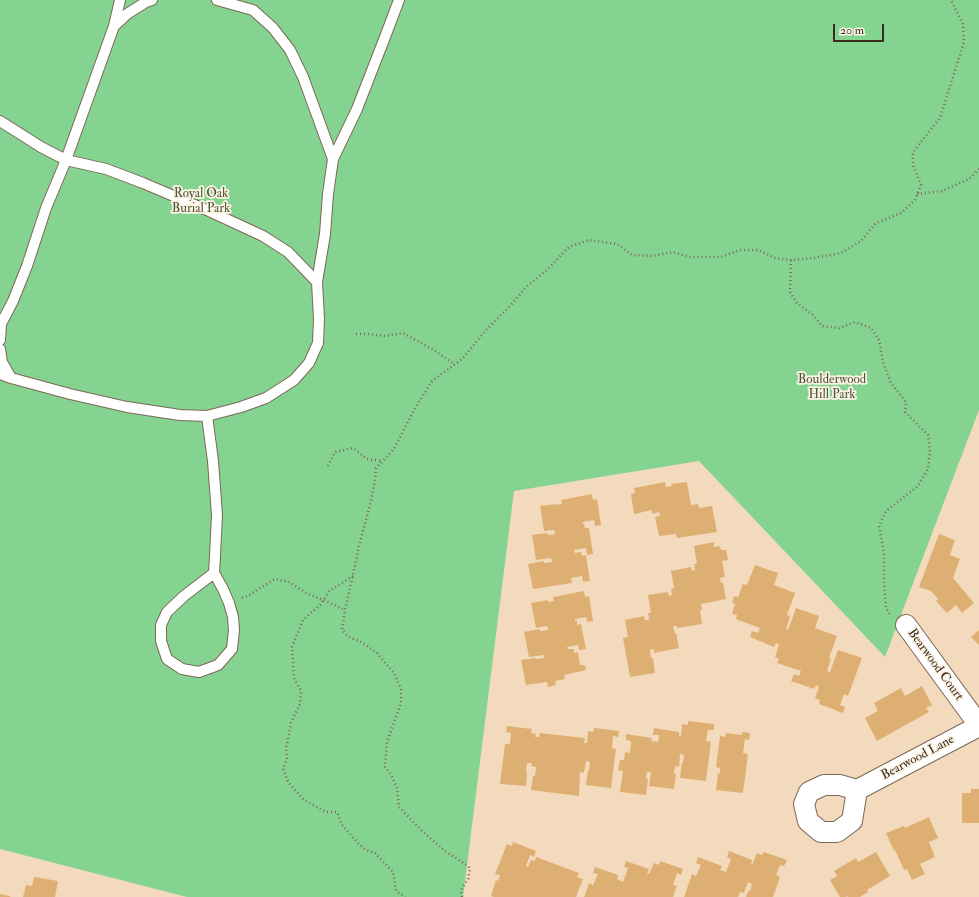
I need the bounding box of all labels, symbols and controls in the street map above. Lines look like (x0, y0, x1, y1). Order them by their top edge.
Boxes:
scale bar (835, 16, 886, 42)
text: 20 m (840, 23, 864, 38)
park label: Royal Oak Burial Park (172, 186, 230, 217)
park label: Boulderwood Hill Park (798, 372, 866, 403)
street label: Bearwood Court (904, 626, 966, 704)
street label: Bearwood Lane (879, 732, 957, 784)

